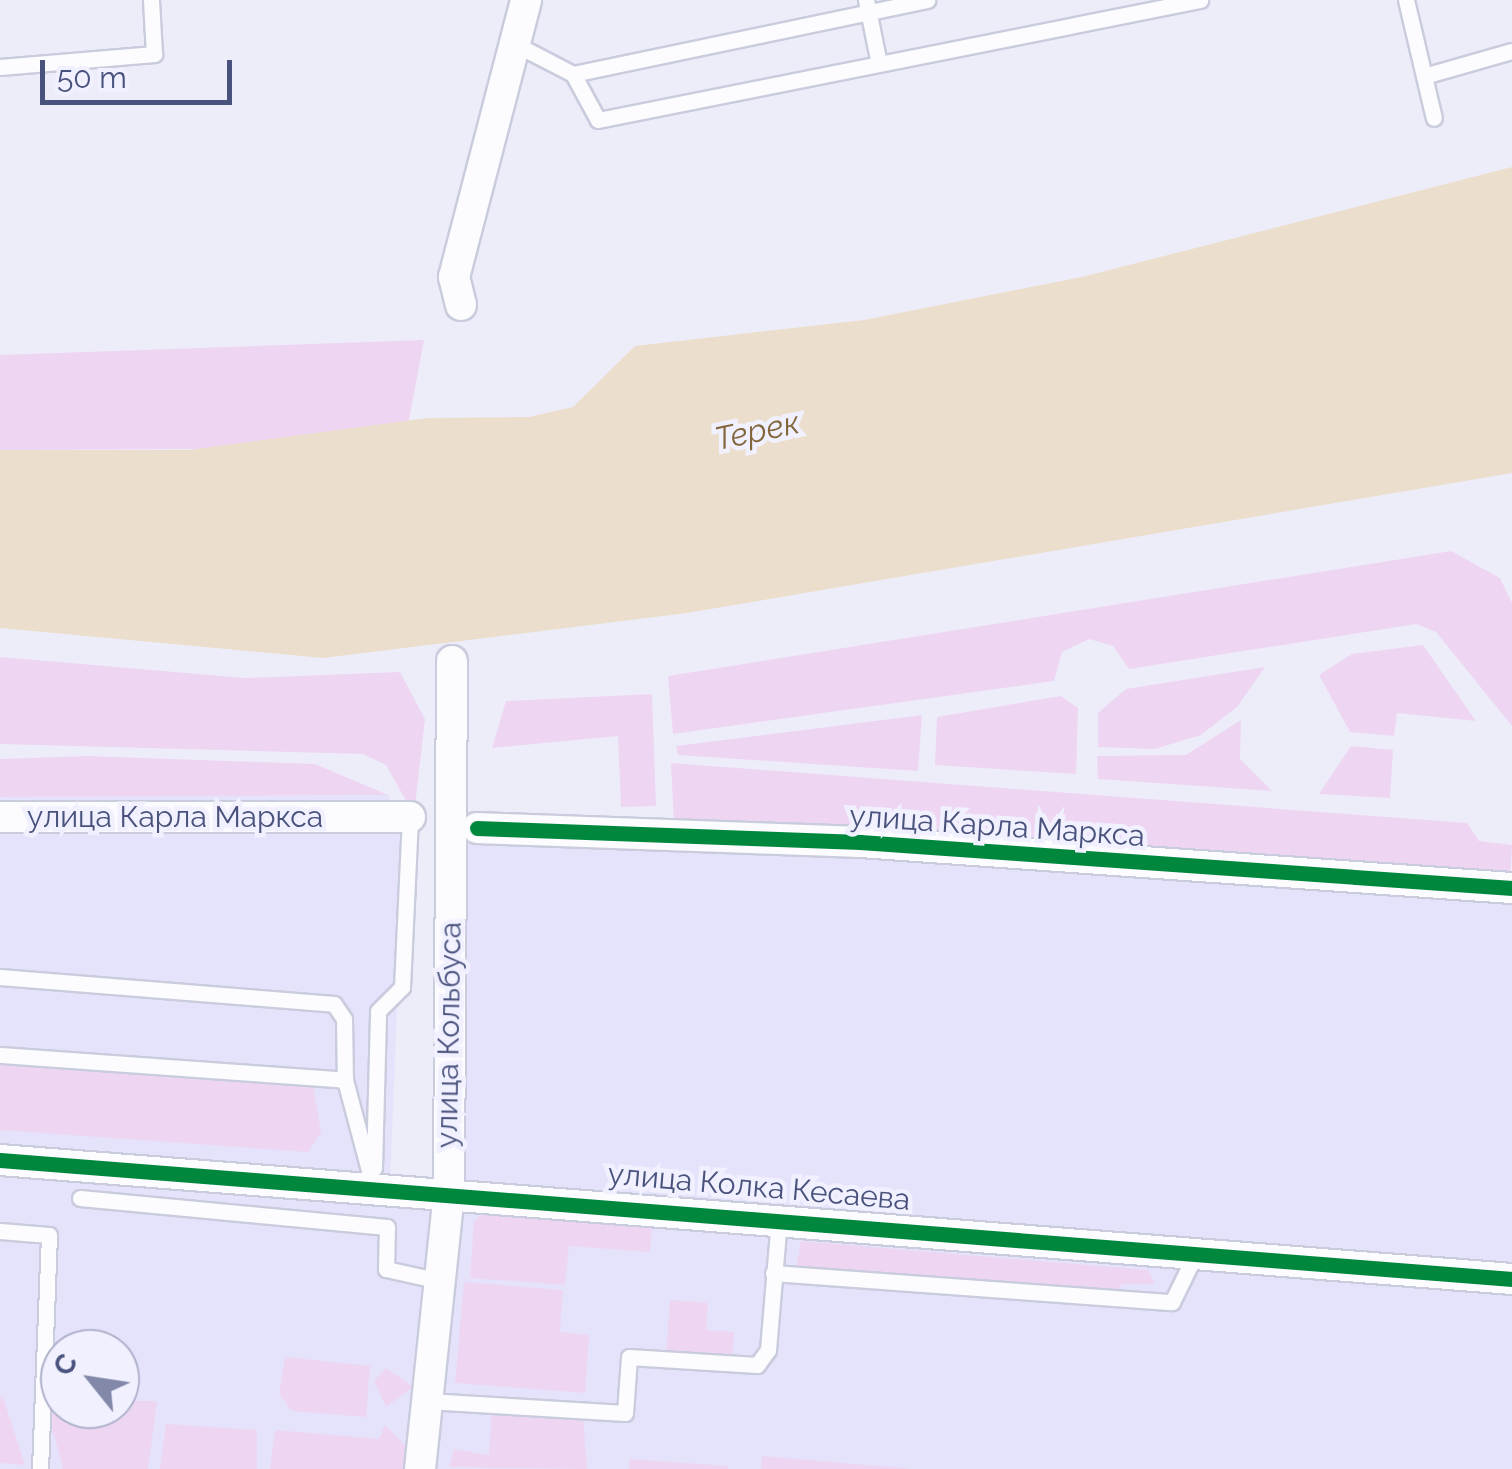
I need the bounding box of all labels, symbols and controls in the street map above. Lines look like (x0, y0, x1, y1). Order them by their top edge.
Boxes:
scale bar (45, 40, 238, 102)
text: 50 m (57, 60, 127, 95)
water label: Терек (711, 403, 803, 459)
street label: улица Карла Маркса (848, 798, 1146, 854)
street label: улица Карла Маркса (27, 799, 323, 835)
street label: улица Кольбуса (429, 922, 469, 1148)
street label: улица Колка Кесаева (606, 1156, 912, 1218)
north arrow (40, 1329, 140, 1429)
text: С (46, 1348, 84, 1381)

